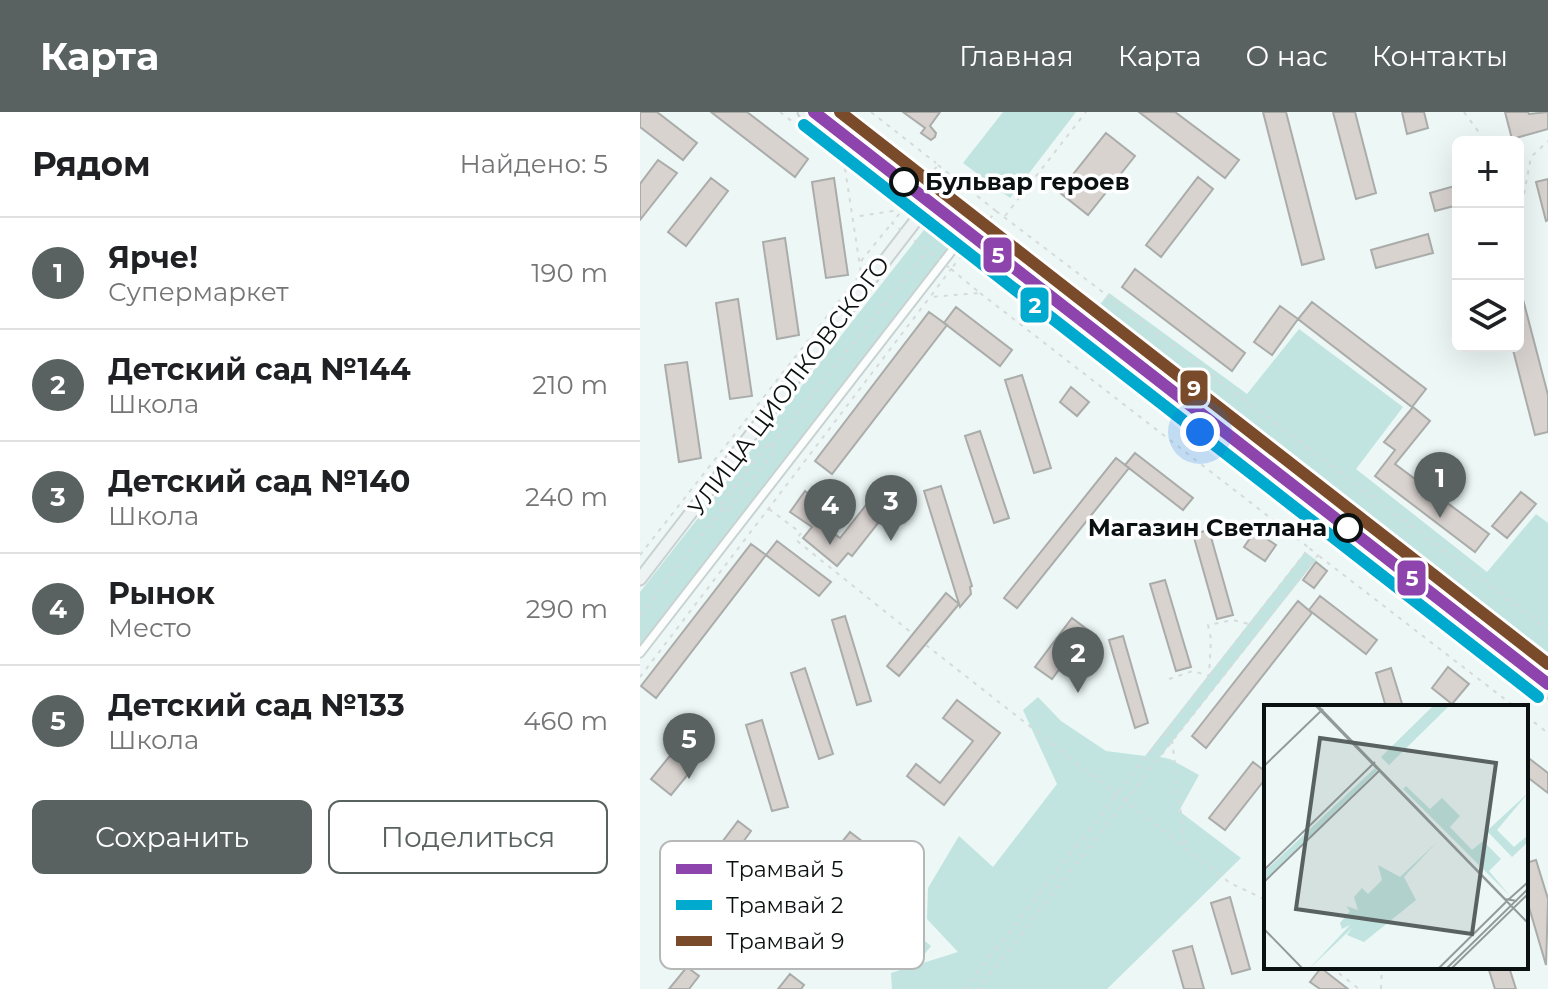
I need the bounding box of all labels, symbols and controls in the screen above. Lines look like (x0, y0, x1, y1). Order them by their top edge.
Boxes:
text: Карта (40, 33, 159, 80)
text: Главная (959, 39, 1074, 73)
text: Карта (1118, 39, 1202, 73)
text: О нас (1246, 39, 1328, 73)
text: Контакты (1372, 39, 1508, 73)
map controls (1452, 136, 1524, 352)
button: + (1452, 136, 1524, 208)
text: Рядом (32, 143, 151, 185)
text: Найдено: 5 (459, 148, 608, 180)
place label: Бульвар героев (925, 167, 1130, 196)
marker: Бульвар героев (890, 168, 918, 196)
button: − (1452, 208, 1524, 280)
line badge: 5 (982, 236, 1013, 274)
text: Ярче! (108, 239, 198, 276)
text: 5 (991, 242, 1005, 269)
street label: УЛИЦА ЦИОЛКОВСКОГО (682, 250, 896, 521)
text: 1 (53, 257, 63, 289)
text: 190 m (531, 257, 608, 289)
text: Супермаркет (108, 276, 289, 308)
button: layers (1452, 280, 1524, 352)
line badge: 2 (1019, 286, 1050, 324)
text: 2 (1029, 292, 1042, 319)
text: Детский сад №144 (108, 351, 411, 388)
text: 2 (50, 369, 66, 401)
text: 210 m (532, 369, 608, 401)
line badge: 9 (1179, 369, 1209, 407)
text: 9 (1187, 375, 1201, 402)
text: Школа (108, 388, 199, 420)
your location (1180, 412, 1220, 452)
pin: 1 (1414, 452, 1466, 518)
text: Детский сад №140 (108, 463, 410, 500)
pin: 3 (865, 475, 917, 541)
pin: 4 (804, 479, 856, 545)
text: 3 (50, 481, 66, 513)
text: 240 m (525, 481, 608, 513)
text: Школа (108, 500, 199, 532)
place label: Магазин Светлана (1088, 513, 1327, 542)
marker: Магазин Светлана (1334, 514, 1362, 542)
line badge: 5 (1396, 559, 1427, 597)
text: 5 (1405, 565, 1419, 592)
text: Рынок (108, 575, 215, 612)
text: 4 (49, 593, 67, 625)
text: 290 m (526, 593, 608, 625)
text: Место (108, 612, 192, 644)
pin: 2 (1052, 627, 1104, 693)
text: Детский сад №133 (108, 687, 405, 724)
text: 5 (50, 705, 66, 737)
text: 460 m (523, 705, 608, 737)
inset map (1264, 705, 1528, 969)
pin: 5 (663, 713, 715, 779)
text: Школа (108, 724, 199, 756)
button: Сохранить (32, 800, 312, 874)
button: Поделиться (328, 800, 608, 874)
legend (660, 841, 924, 969)
text: Трамвай 5 (726, 856, 843, 883)
text: Трамвай 2 (726, 892, 843, 919)
text: Трамвай 9 (726, 928, 844, 955)

